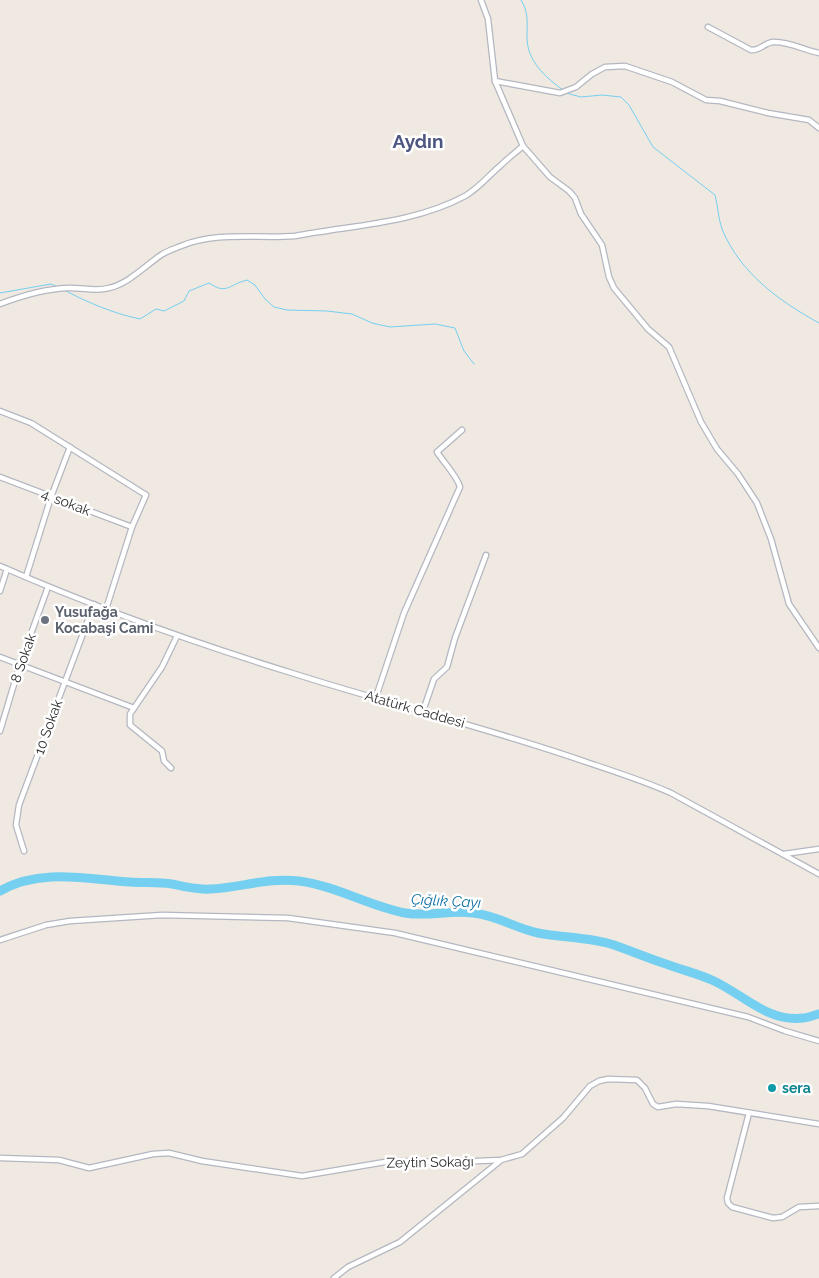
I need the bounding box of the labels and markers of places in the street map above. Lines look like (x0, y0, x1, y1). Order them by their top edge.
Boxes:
place label: Yusufağa Kocabaşi Cami (55, 604, 153, 636)
marker: Yusufağa Kocabaşi Cami (39, 614, 51, 626)
place label: sera (782, 1080, 811, 1096)
marker: sera (766, 1082, 778, 1094)

